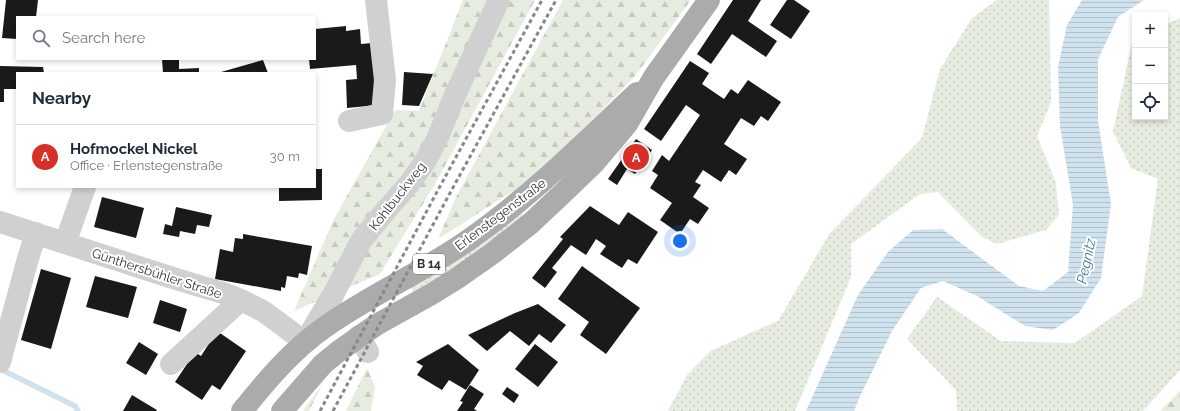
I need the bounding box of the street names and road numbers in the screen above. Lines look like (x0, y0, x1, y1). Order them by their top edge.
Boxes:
street label: Kohlbuckweg (366, 159, 429, 233)
street label: Erlenstegenstraße (452, 175, 549, 253)
street label: Günthersbühler Straße (90, 245, 224, 302)
road number: B 14 (413, 254, 445, 274)

